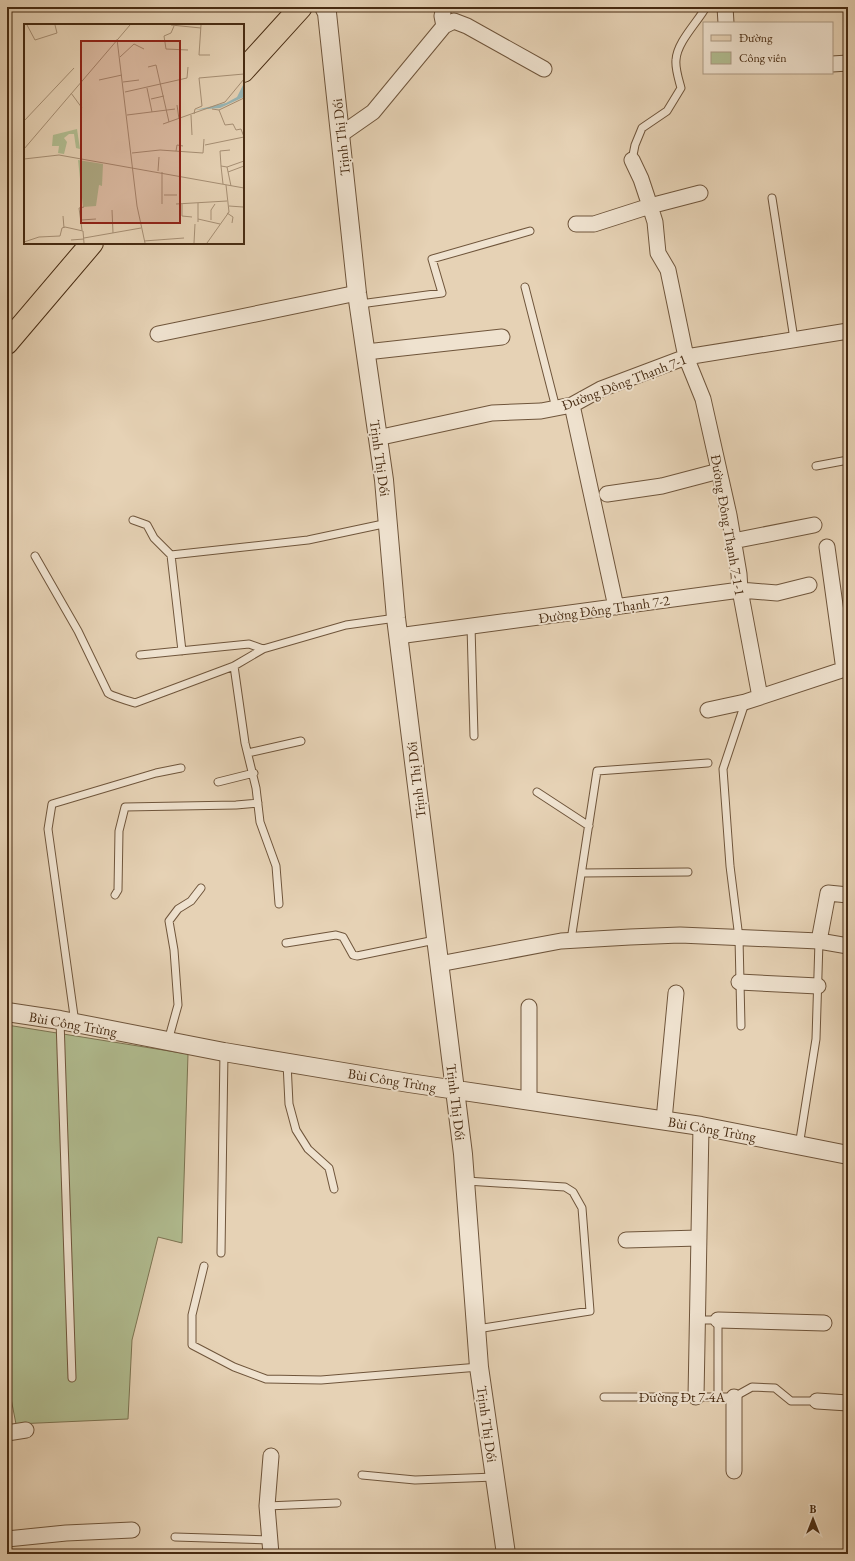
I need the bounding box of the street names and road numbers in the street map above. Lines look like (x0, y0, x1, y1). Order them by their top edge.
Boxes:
street label: Trịnh Thị Dối (328, 97, 354, 176)
street label: Đường Đông Thạnh 7-1 (559, 350, 689, 414)
street label: Trịnh Thị Dối (366, 419, 394, 498)
street label: Đường Đông Thạnh 7-1-1 (707, 453, 749, 597)
street label: Đường Đông Thạnh 7-2 (537, 591, 671, 627)
street label: Trịnh Thị Dối (402, 740, 430, 819)
street label: Bùi Công Trừng (28, 1007, 119, 1041)
street label: Trịnh Thị Dối (442, 1063, 470, 1142)
street label: Bùi Công Trừng (347, 1064, 438, 1096)
street label: Bùi Công Trừng (667, 1112, 758, 1146)
street label: Trịnh Thị Dối (473, 1385, 501, 1464)
street label: Đường Đt 7-4A (639, 1388, 726, 1406)

